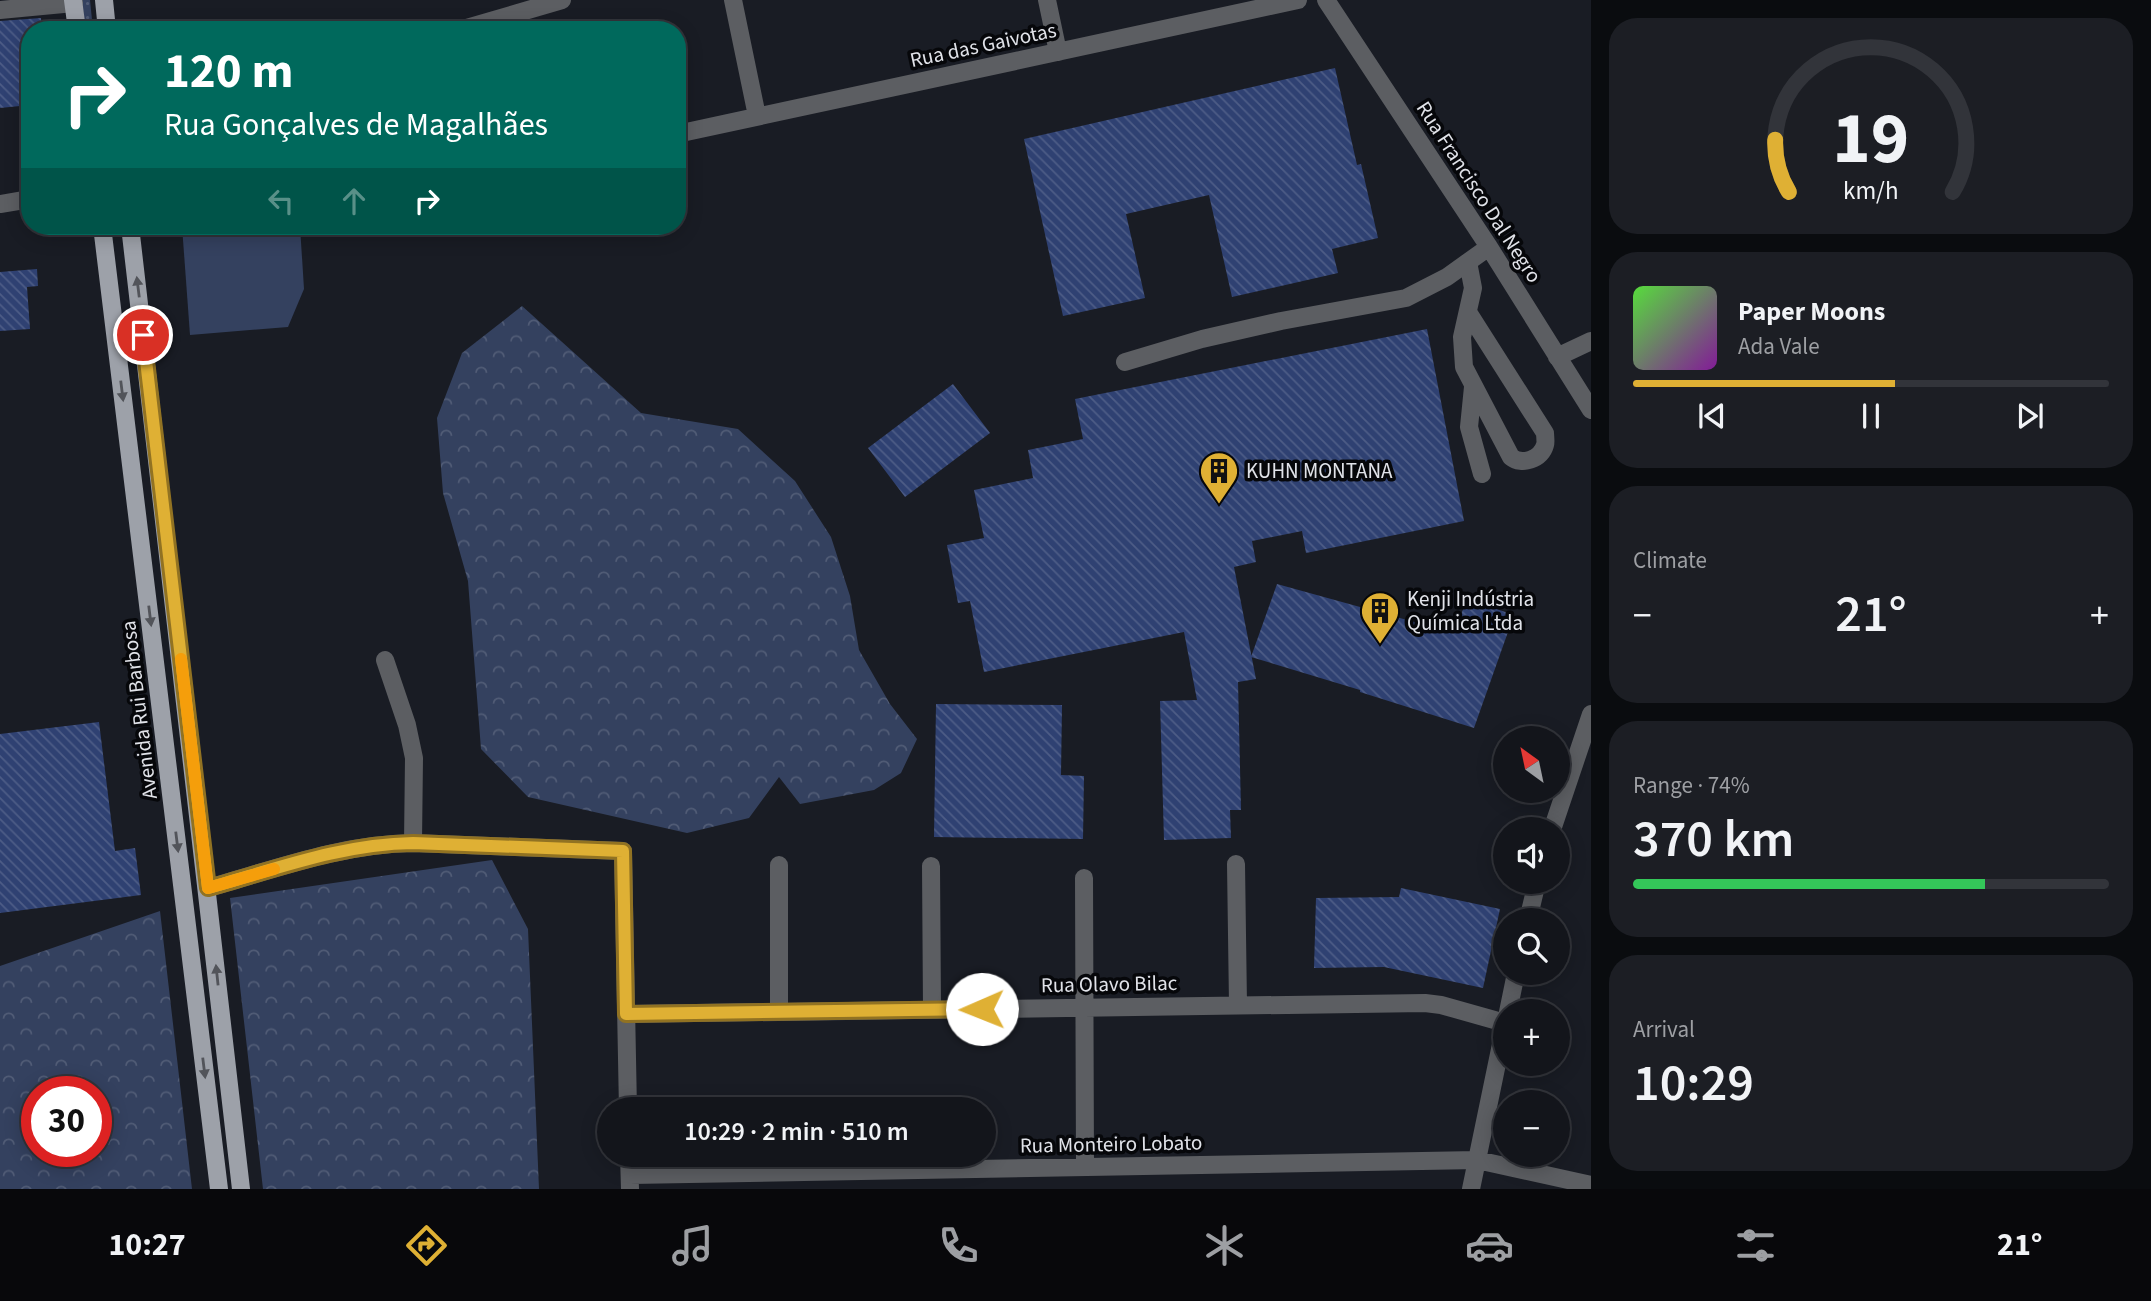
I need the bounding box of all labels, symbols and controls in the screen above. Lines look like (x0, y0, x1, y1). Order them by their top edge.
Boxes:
street label: Rua das Gaivotas (907, 15, 1059, 75)
text: 120 m (164, 37, 293, 107)
icon: right (49, 49, 140, 140)
text: 19 (1833, 87, 1909, 191)
street label: Rua Francisco Dal Negro (1409, 95, 1549, 289)
text: Rua Gonçalves de Magalhães (164, 102, 548, 148)
text: km/h (1843, 173, 1899, 209)
icon: left (262, 182, 300, 220)
icon: ahead (335, 182, 373, 220)
icon: right (408, 182, 446, 220)
one-way arrow (132, 276, 143, 298)
text: Paper Moons (1738, 293, 1885, 330)
pin (113, 305, 173, 365)
icon: arrive (124, 316, 162, 354)
text: Ada Vale (1738, 330, 1820, 363)
one-way arrow (117, 380, 128, 402)
icon: previous (1693, 397, 1731, 435)
icon: pause (1852, 397, 1890, 435)
icon: next (2011, 397, 2049, 435)
building icon: KUHN MONTANA (1198, 450, 1240, 505)
place label: KUHN MONTANA (1246, 456, 1393, 486)
text: Climate (1633, 544, 1707, 577)
text: 21° (1835, 578, 1907, 652)
place label: Kenji Indústria Química Ltda (1407, 584, 1534, 638)
text: − (1633, 589, 1652, 643)
text: + (2090, 589, 2109, 643)
building icon: Kenji Indústria Química Ltda (1359, 590, 1401, 645)
one-way arrow (145, 606, 156, 628)
street label: Avenida Rui Barbosa (113, 619, 165, 801)
north arrow (1493, 726, 1570, 803)
map controls (1493, 726, 1570, 1167)
text: Range · 74% (1633, 769, 1750, 802)
text: 370 km (1633, 803, 1794, 877)
button: sound (1493, 817, 1570, 894)
one-way arrow (172, 832, 183, 854)
button: search (1493, 908, 1570, 985)
one-way arrow (212, 964, 223, 986)
street label: Rua Olavo Bilac (1041, 968, 1178, 1000)
position arrow (945, 972, 1019, 1046)
button: + (1493, 999, 1570, 1076)
text: Arrival (1633, 1013, 1695, 1046)
text: 10:29 (1633, 1047, 1754, 1121)
one-way arrow (199, 1057, 210, 1079)
speed limit sign: 30 (21, 1076, 112, 1167)
button: − (1493, 1090, 1570, 1167)
text: 10:29 · 2 min · 510 m (684, 1113, 909, 1150)
street label: Rua Monteiro Lobato (1020, 1127, 1202, 1161)
icon: directions (402, 1221, 451, 1270)
icon: music (668, 1221, 717, 1270)
icon: phone (934, 1221, 983, 1270)
icon: climate (1200, 1221, 1249, 1270)
icon: car (1465, 1221, 1514, 1270)
icon: filters (1731, 1221, 1780, 1270)
text: 10:27 (108, 1222, 186, 1268)
text: 21° (1997, 1222, 2043, 1268)

